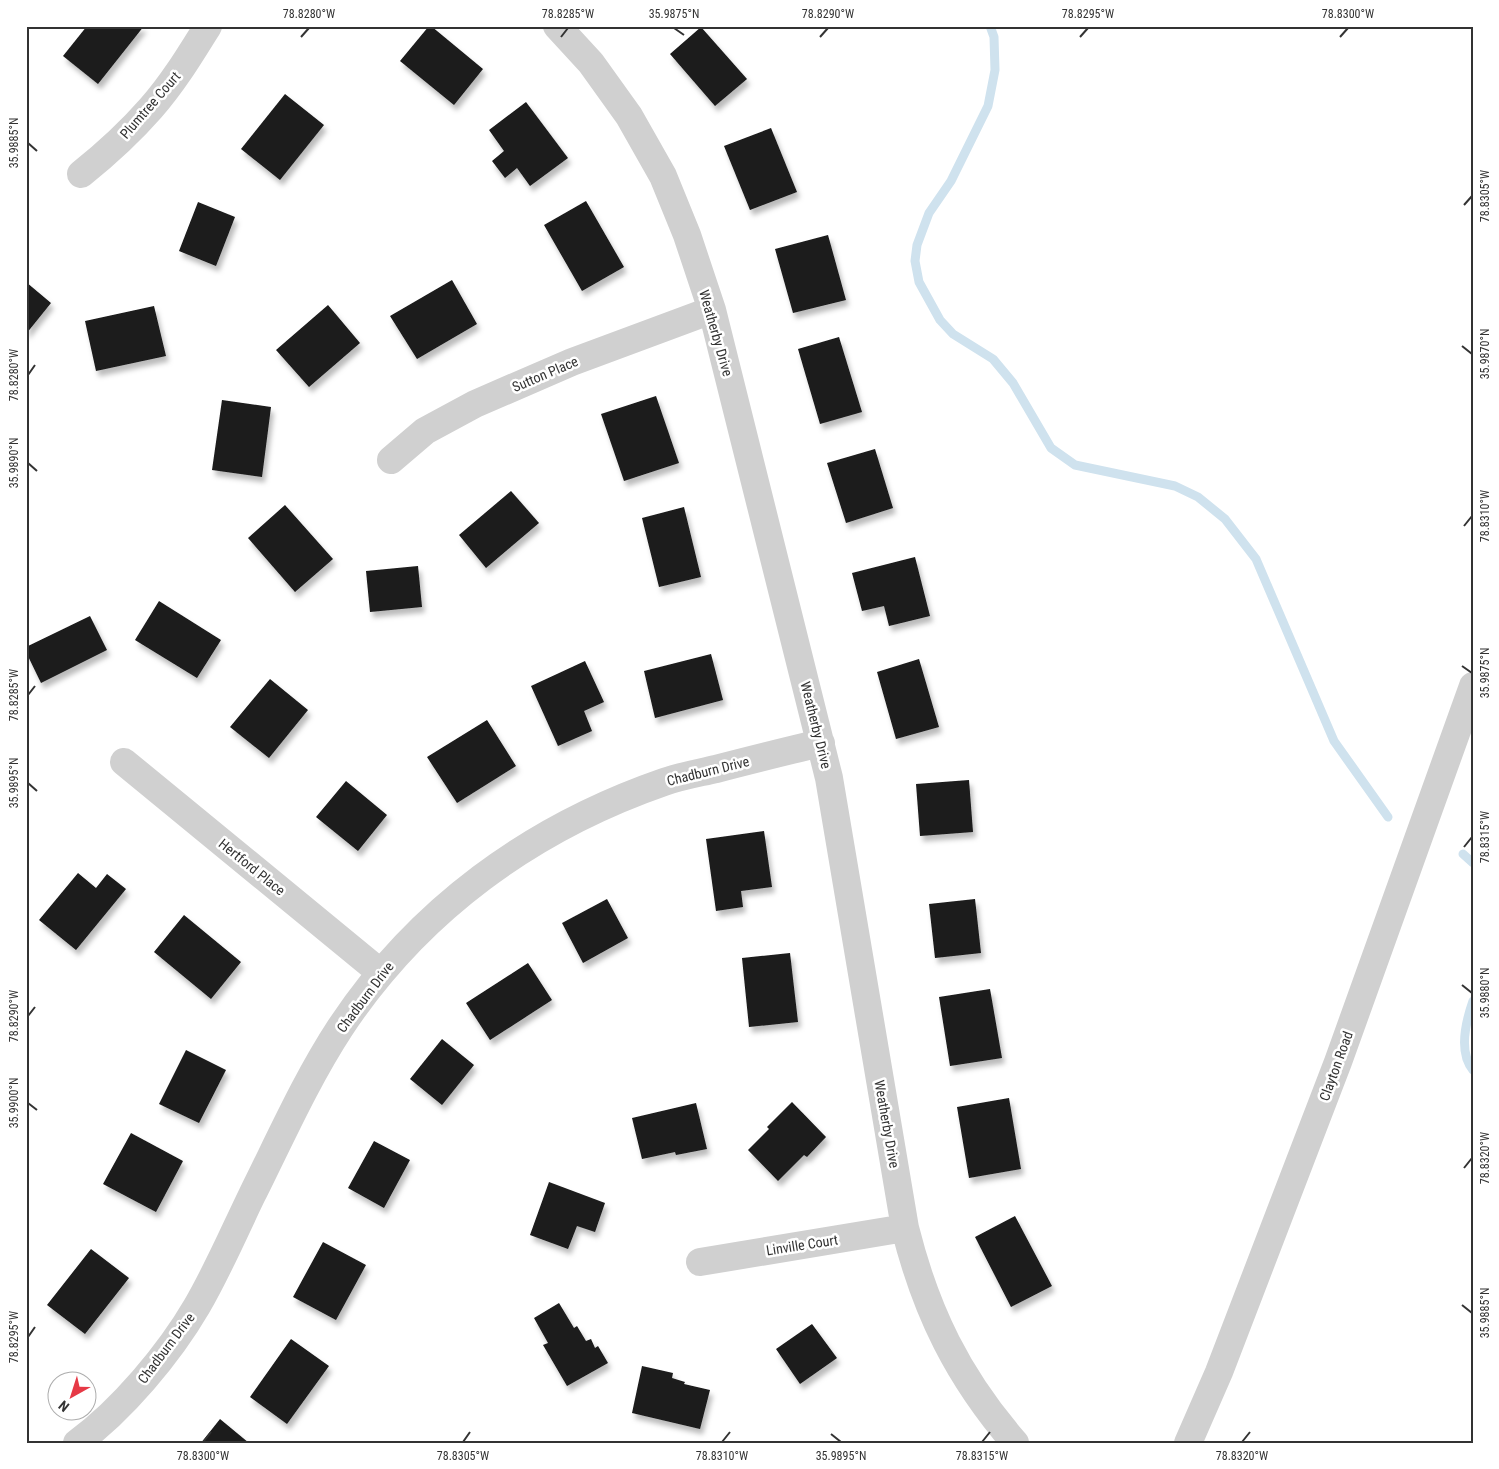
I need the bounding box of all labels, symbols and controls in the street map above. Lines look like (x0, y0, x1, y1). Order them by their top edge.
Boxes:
text: 78.8280°W (283, 7, 335, 21)
text: 78.8285°W (542, 7, 594, 21)
text: 35.9875°N (649, 7, 699, 21)
text: 78.8290°W (802, 7, 854, 21)
text: 78.8295°W (1062, 7, 1114, 21)
text: 78.8300°W (1322, 7, 1374, 21)
street label: Plumtree Court (117, 68, 183, 142)
text: 35.9885°N (7, 118, 21, 168)
text: 78.8305°W (1478, 170, 1492, 222)
street label: Weatherby Drive (696, 288, 736, 379)
text: 35.9870°N (1478, 329, 1492, 379)
text: 78.8280°W (7, 349, 21, 401)
street label: Sutton Place (510, 353, 581, 395)
text: 35.9890°N (7, 438, 21, 488)
text: 78.8310°W (1478, 490, 1492, 542)
text: 35.9875°N (1478, 648, 1492, 698)
text: 78.8285°W (7, 669, 21, 721)
street label: Weatherby Drive (797, 680, 835, 771)
street label: Chadburn Drive (665, 753, 751, 789)
text: 35.9895°N (7, 758, 21, 808)
text: 78.8315°W (1478, 811, 1492, 863)
street label: Hertford Place (216, 835, 289, 899)
street label: Chadburn Drive (333, 958, 397, 1035)
text: 35.9880°N (1478, 968, 1492, 1018)
text: 78.8290°W (7, 990, 21, 1042)
street label: Clayton Road (1316, 1029, 1356, 1103)
text: 35.9900°N (7, 1078, 21, 1128)
street label: Weatherby Drive (871, 1079, 903, 1170)
text: 78.8320°W (1478, 1132, 1492, 1184)
street label: Linville Court (765, 1231, 839, 1259)
text: 35.9885°N (1478, 1288, 1492, 1338)
street label: Chadburn Drive (134, 1309, 198, 1386)
text: 78.8295°W (7, 1311, 21, 1363)
north arrow (48, 1372, 98, 1422)
text: N (55, 1397, 72, 1415)
text: 78.8300°W (177, 1449, 229, 1463)
text: 78.8305°W (437, 1449, 489, 1463)
text: 78.8310°W (696, 1449, 748, 1463)
text: 35.9895°N (816, 1449, 866, 1463)
text: 78.8315°W (956, 1449, 1008, 1463)
text: 78.8320°W (1216, 1449, 1268, 1463)

